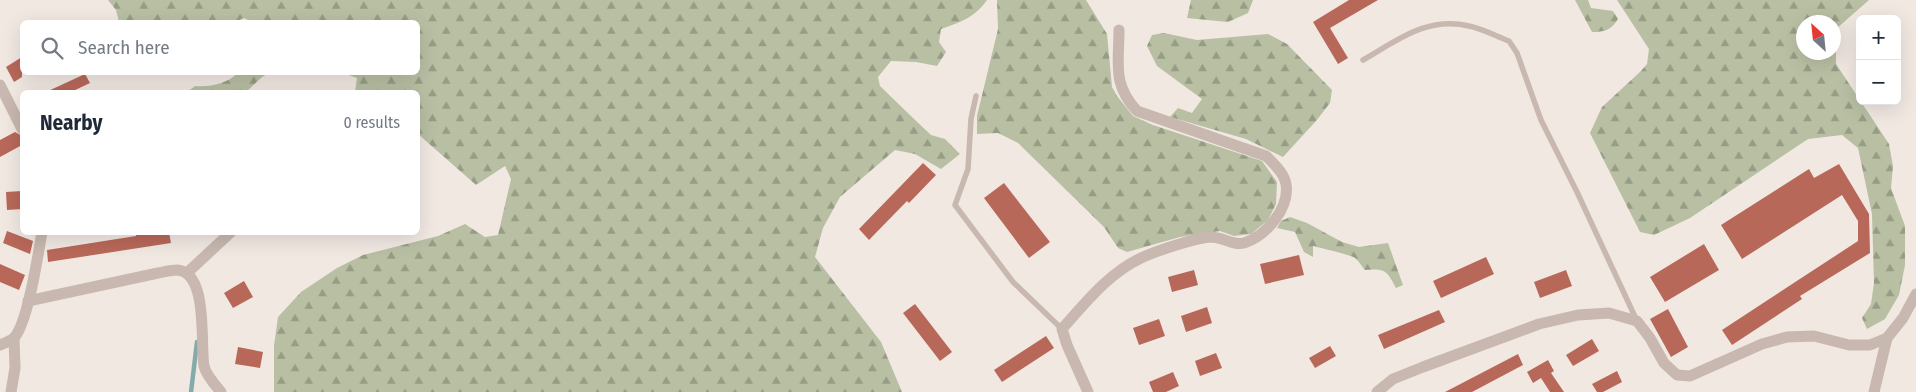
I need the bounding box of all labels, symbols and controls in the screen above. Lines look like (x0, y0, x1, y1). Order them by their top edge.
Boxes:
north arrow (1796, 15, 1841, 60)
map controls (1856, 15, 1901, 105)
button: + (1856, 15, 1901, 60)
search box (20, 20, 420, 75)
icon: search (38, 34, 66, 62)
text: Search here (78, 36, 170, 59)
button: − (1856, 60, 1901, 105)
text: Nearby (40, 110, 102, 136)
text: 0 results (343, 113, 400, 132)

